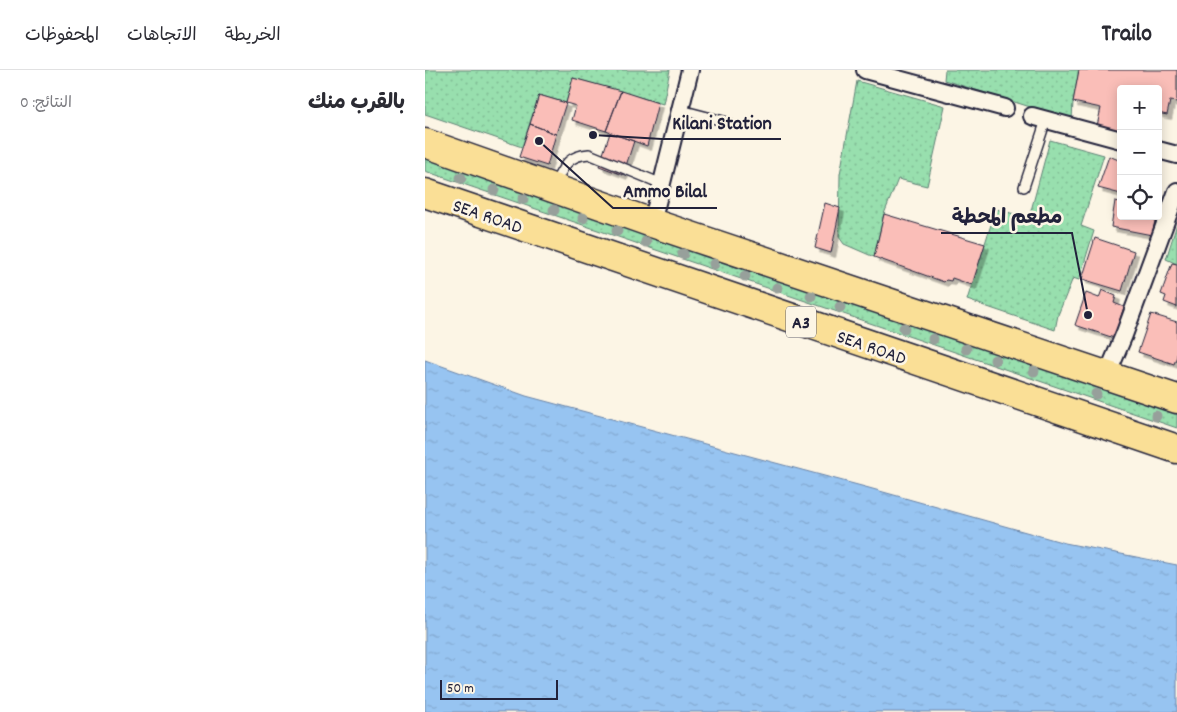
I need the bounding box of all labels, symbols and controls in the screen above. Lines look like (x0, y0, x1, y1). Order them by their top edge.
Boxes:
text: Trailo (1101, 18, 1152, 52)
text: المحفوظات (25, 24, 99, 49)
text: الاتجاهات (127, 24, 197, 49)
text: الخريطة (225, 24, 281, 49)
map controls (1117, 85, 1162, 220)
button: + (1117, 85, 1162, 130)
text: بالقرب منك (308, 89, 405, 119)
text: النتائج: 0 (20, 92, 72, 115)
callout: Kilani Station (662, 104, 781, 139)
text: Kilani Station (672, 111, 772, 139)
button: − (1117, 130, 1162, 175)
callout: Ammo Bilal (613, 173, 717, 208)
button: locate (1117, 175, 1162, 220)
text: Ammo Bilal (623, 179, 707, 207)
street label: SEA ROAD (448, 194, 526, 243)
callout: مطعم المحطة (941, 198, 1072, 233)
text: مطعم المحطة (952, 205, 1062, 233)
road number: A3 (786, 306, 816, 338)
street label: SEA ROAD (832, 325, 910, 374)
scale bar (440, 677, 557, 700)
text: 50 m (447, 679, 474, 699)

